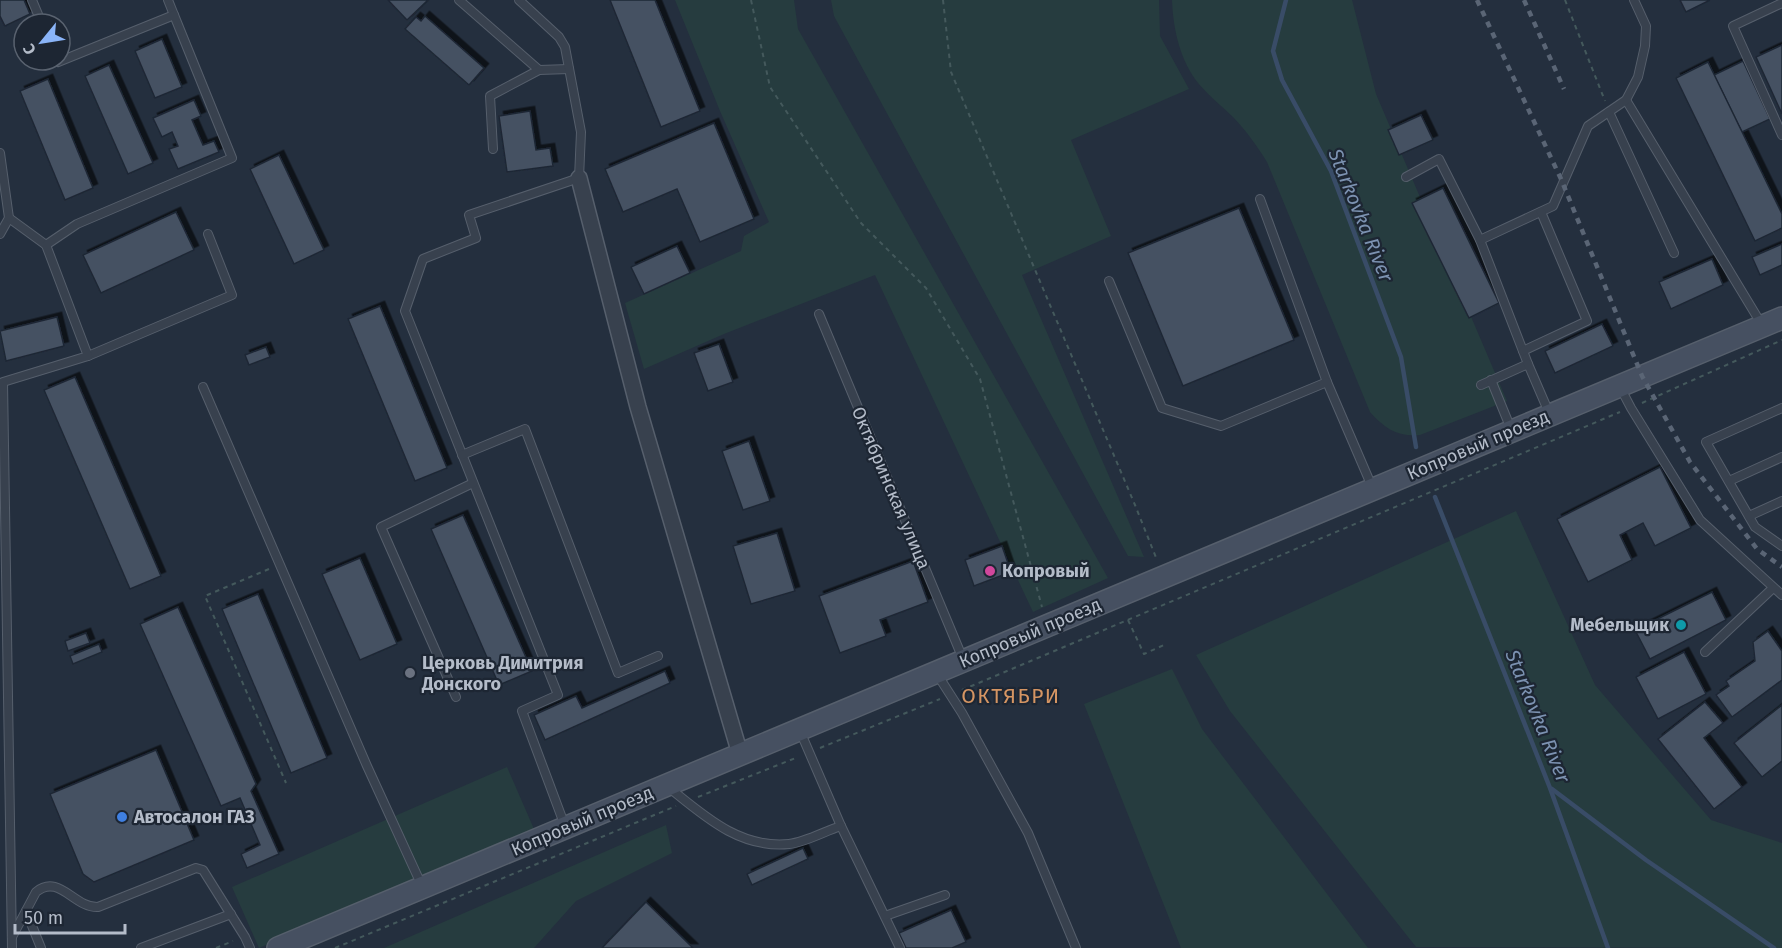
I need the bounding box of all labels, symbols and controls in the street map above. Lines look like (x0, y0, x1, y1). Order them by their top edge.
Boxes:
north arrow (12, 12, 72, 72)
text: С (19, 40, 40, 58)
water label: Starkovka River (1323, 144, 1399, 286)
street label: Октябринская улица (847, 403, 935, 573)
street label: Копровый проезд (1404, 405, 1552, 485)
place label: Копровый (1002, 560, 1090, 582)
marker: Копровый (983, 564, 997, 578)
street label: Копровый проезд (956, 593, 1104, 673)
place label: Мебельщик (1570, 614, 1669, 636)
marker: Мебельщик (1674, 618, 1688, 632)
water label: Starkovka River (1500, 645, 1576, 787)
place label: Церковь Димитрия Донского (421, 652, 583, 695)
marker: Церковь Димитрия Донского (403, 666, 417, 680)
district label: ОКТЯБРИ (961, 683, 1061, 709)
street label: Копровый проезд (508, 781, 656, 861)
place label: Автосалон ГАЗ (133, 806, 255, 828)
marker: Автосалон ГАЗ (115, 810, 129, 824)
scale bar (15, 897, 124, 935)
text: 50 m (24, 907, 63, 929)

